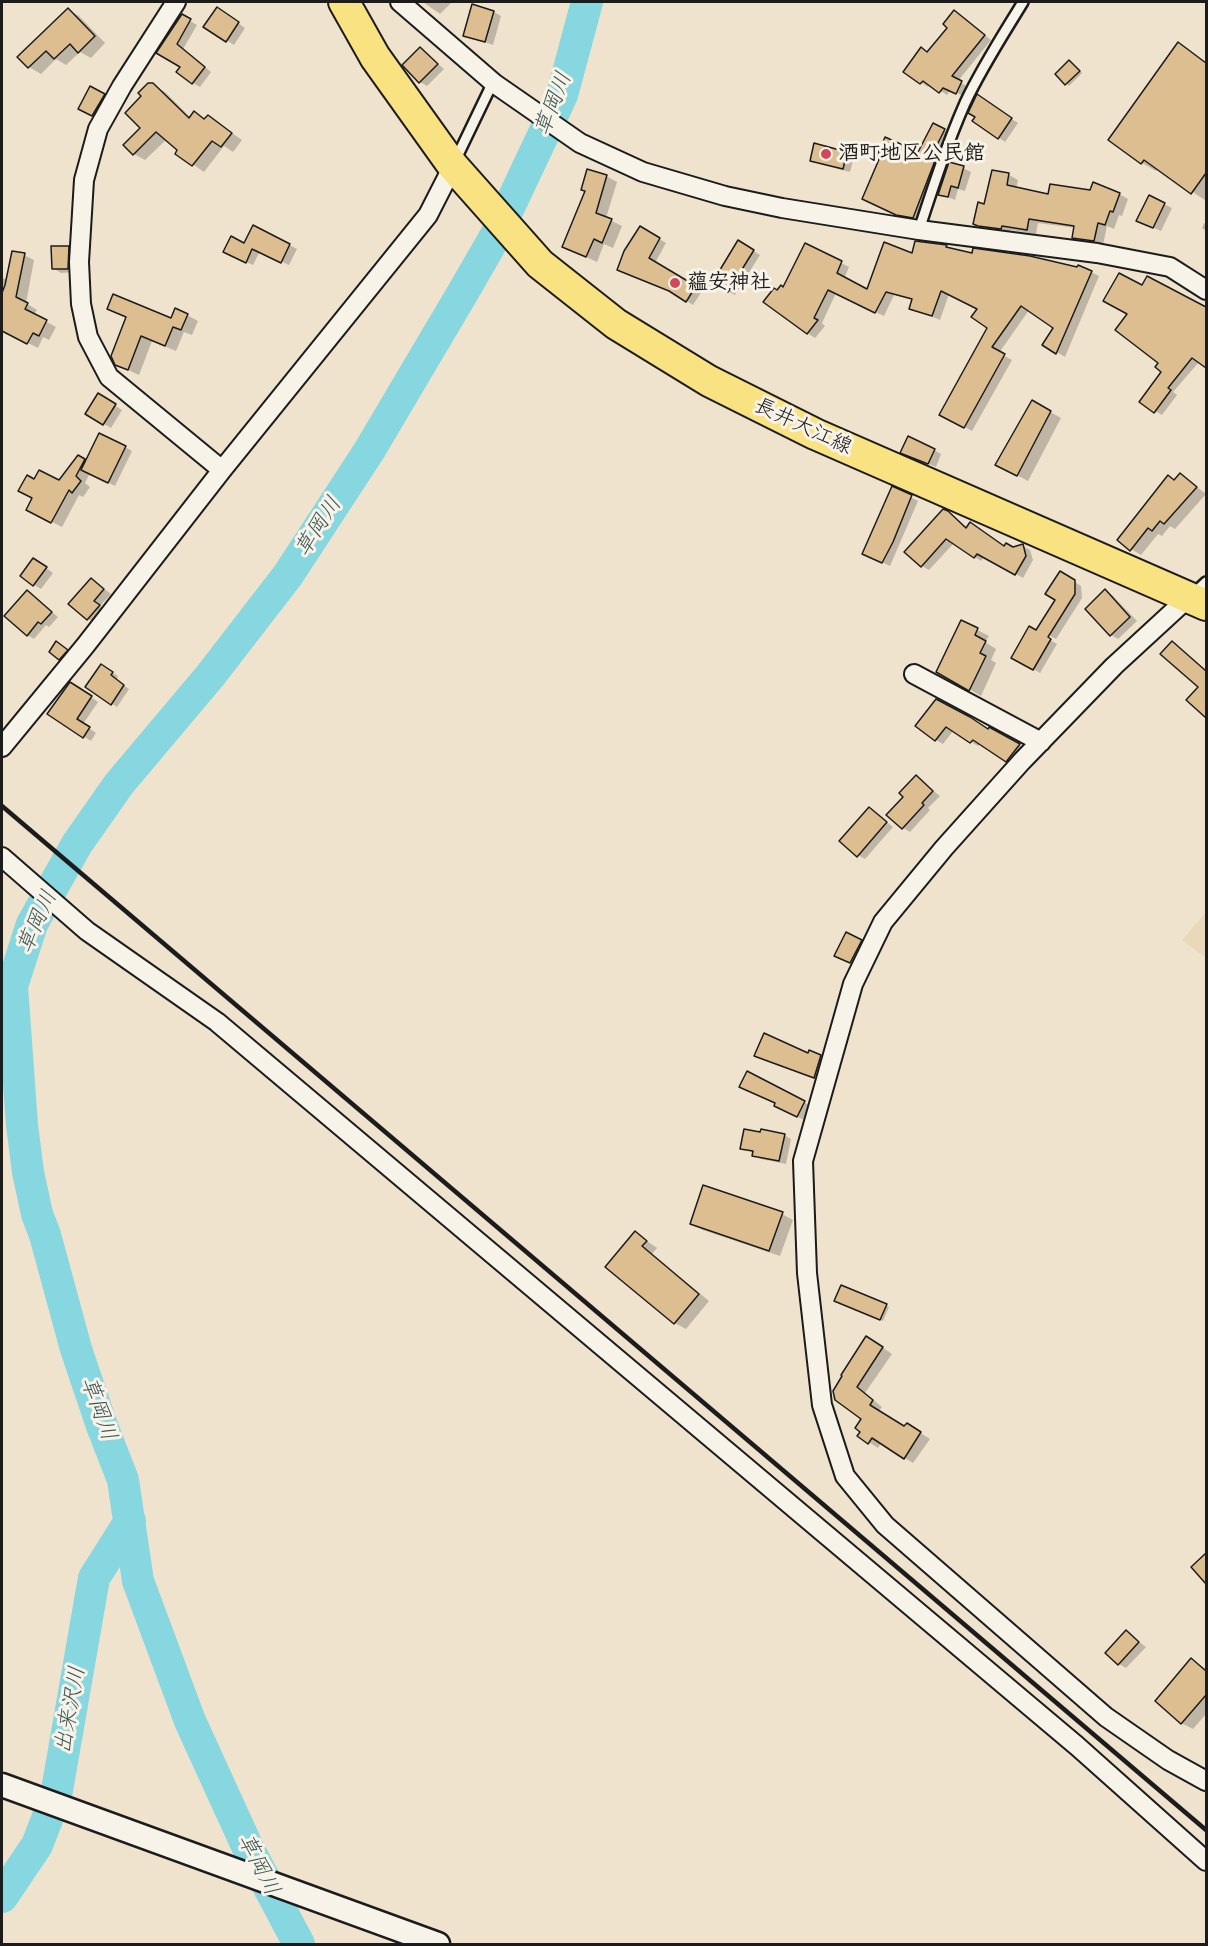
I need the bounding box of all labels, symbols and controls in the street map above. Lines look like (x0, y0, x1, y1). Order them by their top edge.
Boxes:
water label: 草岡川 (530, 68, 578, 140)
place label: 酒町地区公民館 (838, 141, 985, 167)
marker: 酒町地区公民館 (819, 147, 833, 161)
place label: 蘊安神社 (687, 270, 771, 296)
marker: 蘊安神社 (668, 276, 682, 290)
street label: 長井大江線 (750, 393, 856, 461)
water label: 草岡川 (290, 492, 348, 562)
water label: 草岡川 (13, 886, 63, 958)
water label: 草岡川 (74, 1373, 122, 1445)
water label: 出来沢川 (50, 1664, 92, 1756)
water label: 草岡川 (231, 1830, 285, 1900)

